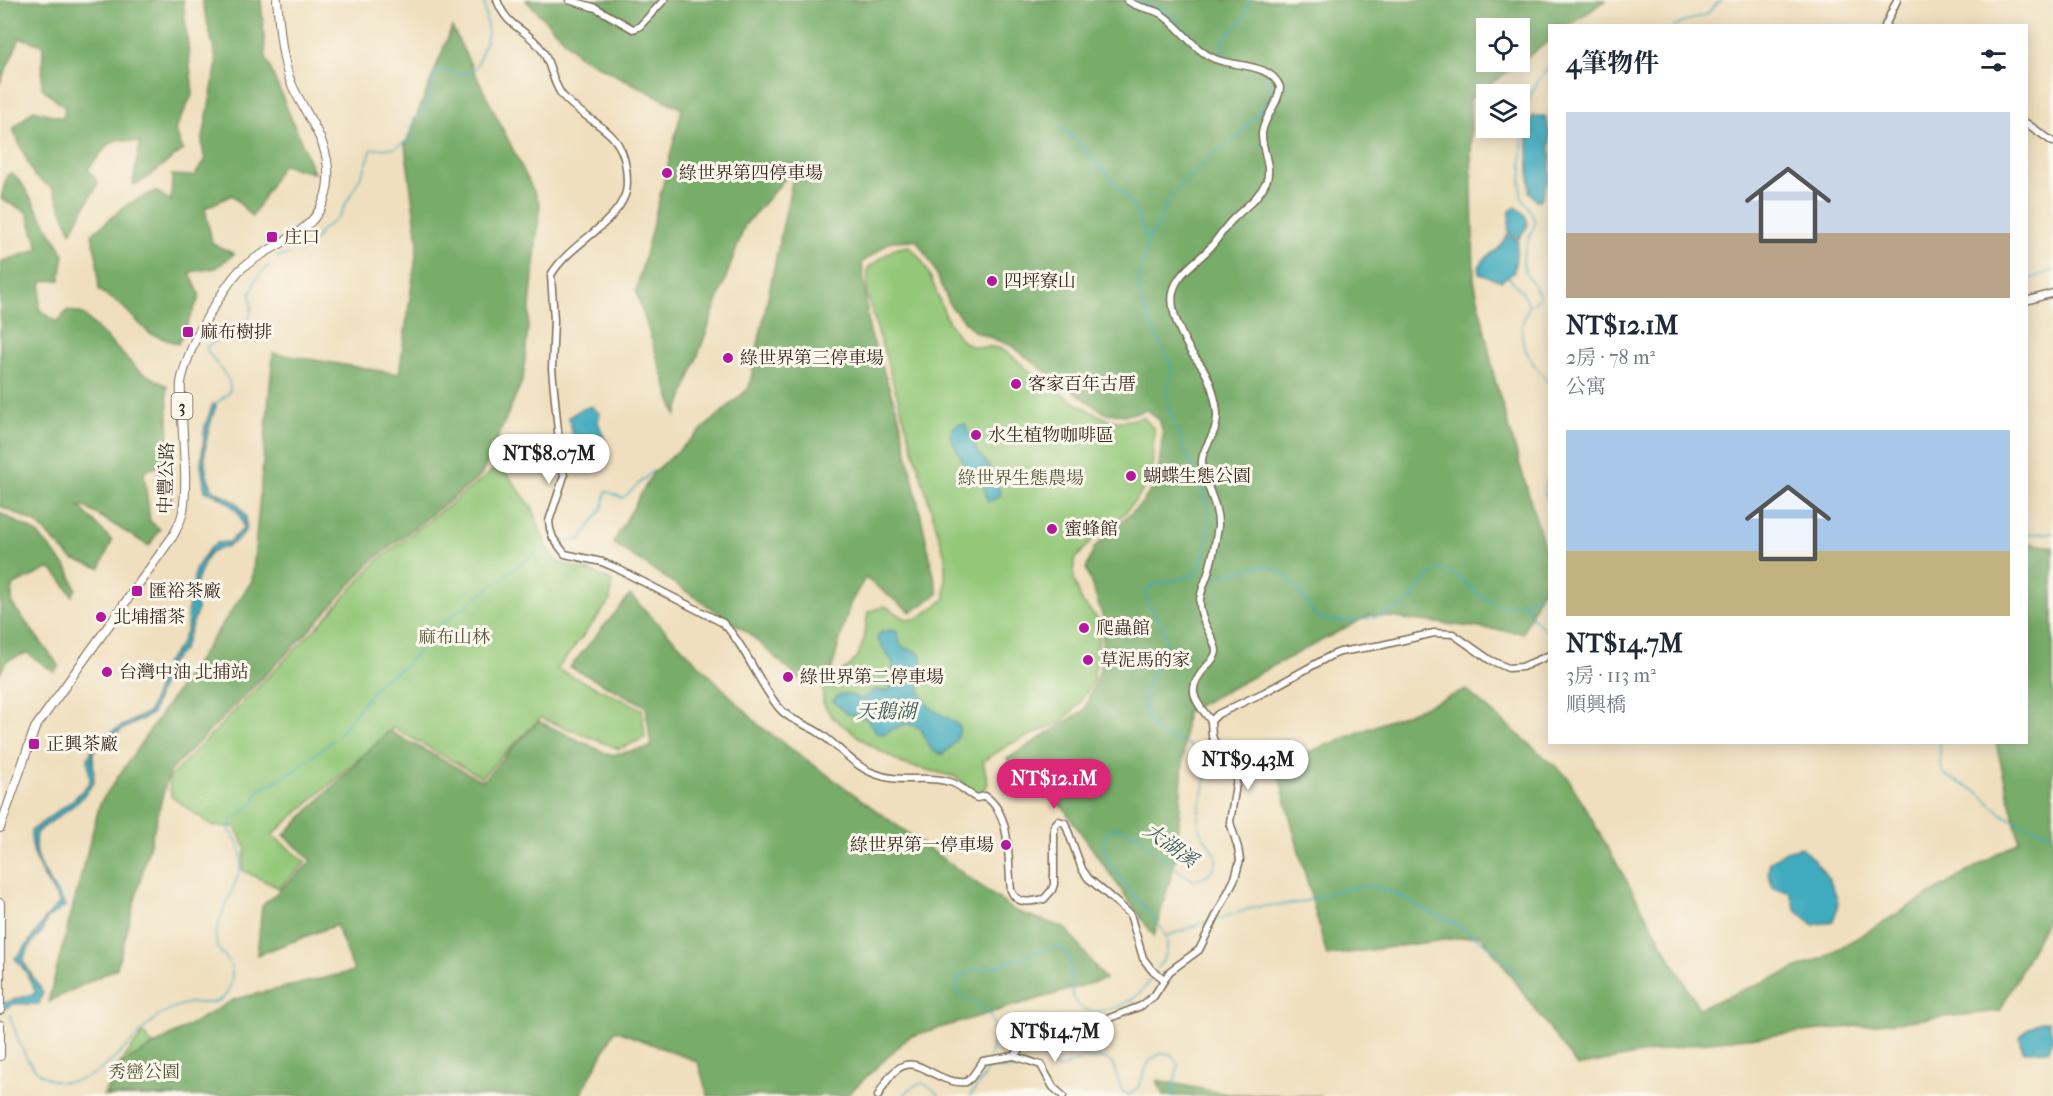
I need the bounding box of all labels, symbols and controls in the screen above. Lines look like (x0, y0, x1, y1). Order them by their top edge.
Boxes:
map controls (1476, 18, 1530, 138)
button: locate (1476, 18, 1530, 72)
icon: filters (1977, 44, 2010, 77)
text: 4筆物件 (1566, 48, 1659, 79)
button: layers (1476, 84, 1530, 138)
icon: home (1734, 151, 1842, 259)
place label: 綠世界第四停車場 (679, 163, 823, 184)
marker: 綠世界第四停車場 (660, 166, 674, 180)
place label: 庄口 (284, 227, 320, 248)
marker: 庄口 (265, 230, 279, 244)
place label: 四坪寮山 (1004, 271, 1076, 292)
marker: 四坪寮山 (985, 274, 999, 288)
text: NT$12.1M (1566, 310, 1678, 341)
place label: 麻布樹排 (200, 322, 272, 343)
marker: 麻布樹排 (181, 325, 195, 339)
text: 2房 · 78 m² (1566, 346, 1655, 369)
place label: 綠世界第三停車場 (740, 348, 884, 369)
marker: 綠世界第三停車場 (721, 351, 735, 365)
place label: 客家百年古厝 (1028, 374, 1136, 395)
text: 公寓 (1566, 375, 1606, 398)
marker: 客家百年古厝 (1009, 377, 1023, 391)
road number: 3 (172, 393, 192, 419)
place label: 水生植物咖啡區 (988, 425, 1114, 446)
marker: 水生植物咖啡區 (969, 428, 983, 442)
pin: NT$8.07M (487, 434, 611, 485)
street label: 中豐公路 (155, 442, 178, 514)
text: NT$8.07M (503, 442, 595, 465)
place label: 蝴蝶生態公園 (1143, 466, 1251, 487)
park label: 綠世界生態農場 (958, 468, 1084, 489)
marker: 蝴蝶生態公園 (1124, 469, 1138, 483)
icon: home (1734, 469, 1842, 577)
place label: 蜜蜂館 (1064, 519, 1118, 540)
marker: 蜜蜂館 (1045, 522, 1059, 536)
place label: 匯裕茶廠 (149, 581, 221, 602)
marker: 匯裕茶廠 (130, 584, 144, 598)
place label: 北埔擂茶 (113, 607, 185, 628)
marker: 北埔擂茶 (94, 610, 108, 624)
place label: 爬蟲館 (1096, 618, 1150, 639)
marker: 爬蟲館 (1077, 621, 1091, 635)
park label: 麻布山林 (418, 627, 490, 648)
text: NT$14.7M (1566, 628, 1683, 659)
place label: 草泥馬的家 (1100, 650, 1190, 671)
marker: 草泥馬的家 (1081, 653, 1095, 667)
place label: 台灣中油 北捕站 (119, 662, 249, 683)
text: 3房 · 113 m² (1566, 664, 1656, 687)
marker: 台灣中油 北捕站 (100, 665, 114, 679)
place label: 綠世界第二停車場 (800, 667, 944, 688)
marker: 綠世界第二停車場 (781, 670, 795, 684)
text: 順興橋 (1566, 693, 1626, 716)
water label: 天鵝湖 (856, 700, 919, 723)
place label: 正興茶廠 (46, 734, 118, 755)
marker: 正興茶廠 (27, 737, 41, 751)
pin: NT$9.43M (1186, 740, 1310, 791)
text: NT$9.43M (1202, 748, 1294, 771)
pin: NT$12.1M (992, 759, 1116, 810)
text: NT$12.1M (1011, 767, 1097, 790)
water label: 大湖溪 (1140, 818, 1203, 874)
place label: 綠世界第一停車場 (850, 835, 994, 856)
marker: 綠世界第一停車場 (999, 838, 1013, 852)
pin: NT$14.7M (993, 1012, 1117, 1063)
text: NT$14.7M (1010, 1020, 1100, 1043)
park label: 秀巒公園 (108, 1062, 180, 1083)

